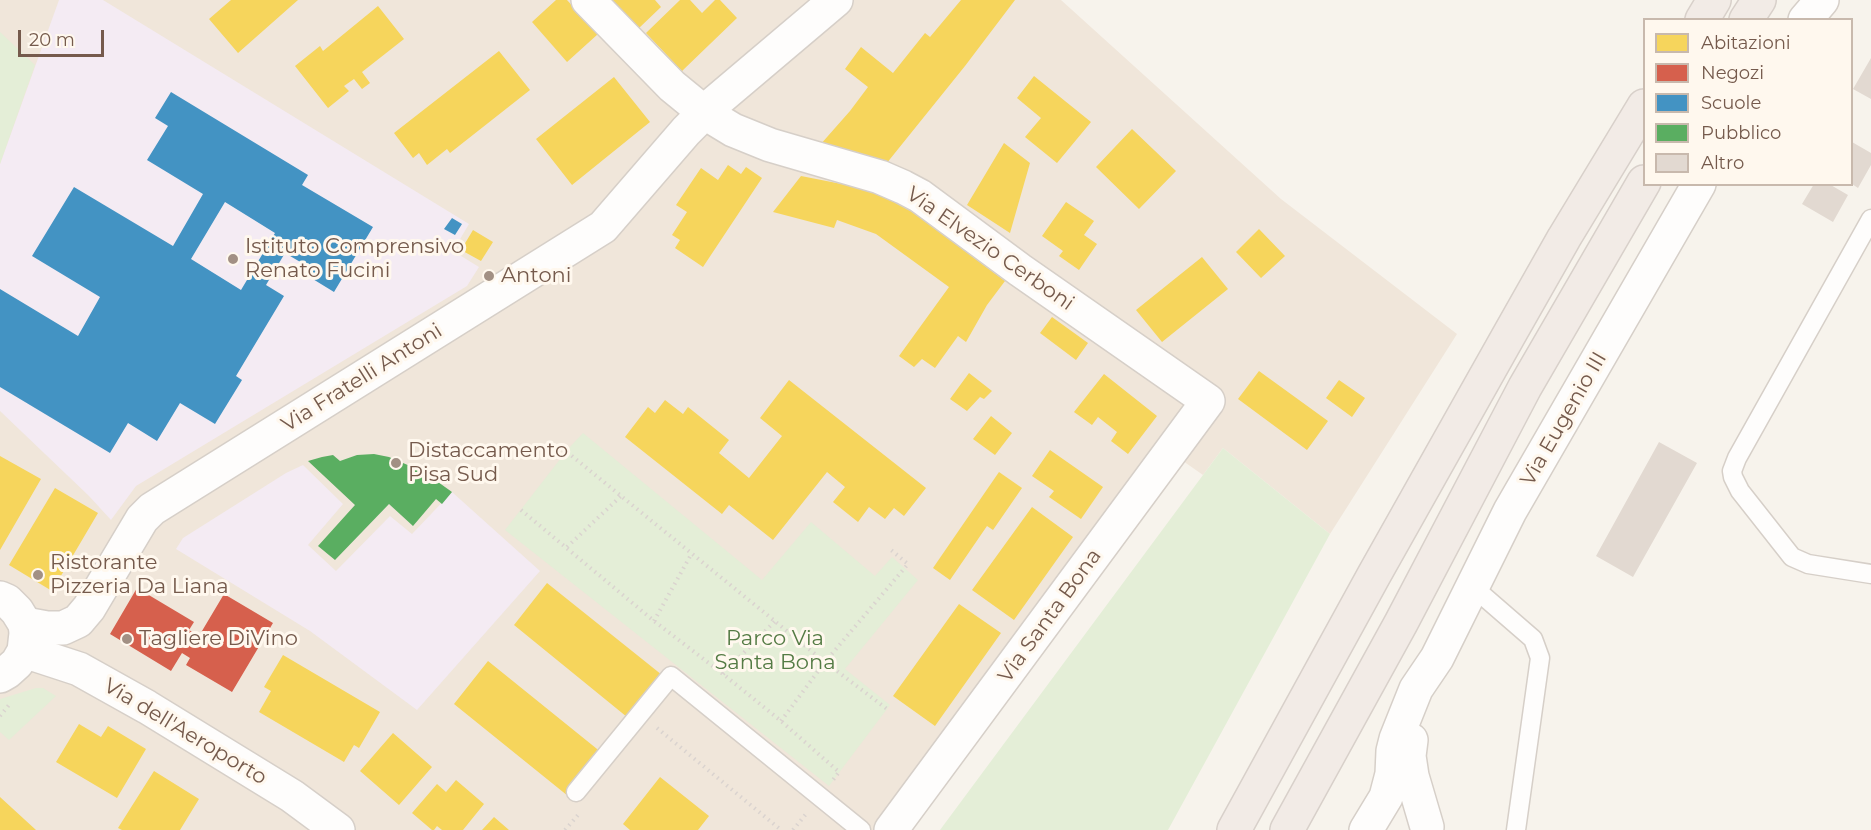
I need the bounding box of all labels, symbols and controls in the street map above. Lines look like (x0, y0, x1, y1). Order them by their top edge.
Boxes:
scale bar (21, 18, 106, 56)
legend (1643, 18, 1853, 186)
text: 20 m (29, 29, 75, 51)
text: Abitazioni (1701, 32, 1791, 54)
text: Negozi (1701, 62, 1764, 84)
text: Scuole (1701, 92, 1761, 114)
text: Pubblico (1701, 122, 1781, 144)
text: Altro (1701, 152, 1744, 174)
street label: Via Elvezio Cerboni (901, 182, 1079, 316)
place label: Istituto Comprensivo Renato Fucini (245, 234, 464, 284)
marker: Istituto Comprensivo Renato Fucini (226, 252, 240, 266)
place label: Antoni (501, 263, 571, 289)
marker: Antoni (482, 269, 496, 283)
street label: Via Fratelli Antoni (277, 318, 447, 438)
street label: Via Eugenio III (1515, 348, 1613, 490)
place label: Distaccamento Pisa Sud (408, 438, 568, 488)
marker: Distaccamento Pisa Sud (389, 456, 403, 470)
street label: Via Santa Bona (993, 544, 1107, 688)
place label: Ristorante Pizzeria Da Liana (50, 550, 229, 600)
marker: Ristorante Pizzeria Da Liana (31, 568, 45, 582)
place label: Tagliere DiVino (139, 626, 298, 652)
park label: Parco Via Santa Bona (714, 626, 836, 676)
marker: Tagliere DiVino (120, 632, 134, 646)
street label: Via dell'Aeroporto (99, 673, 271, 791)

